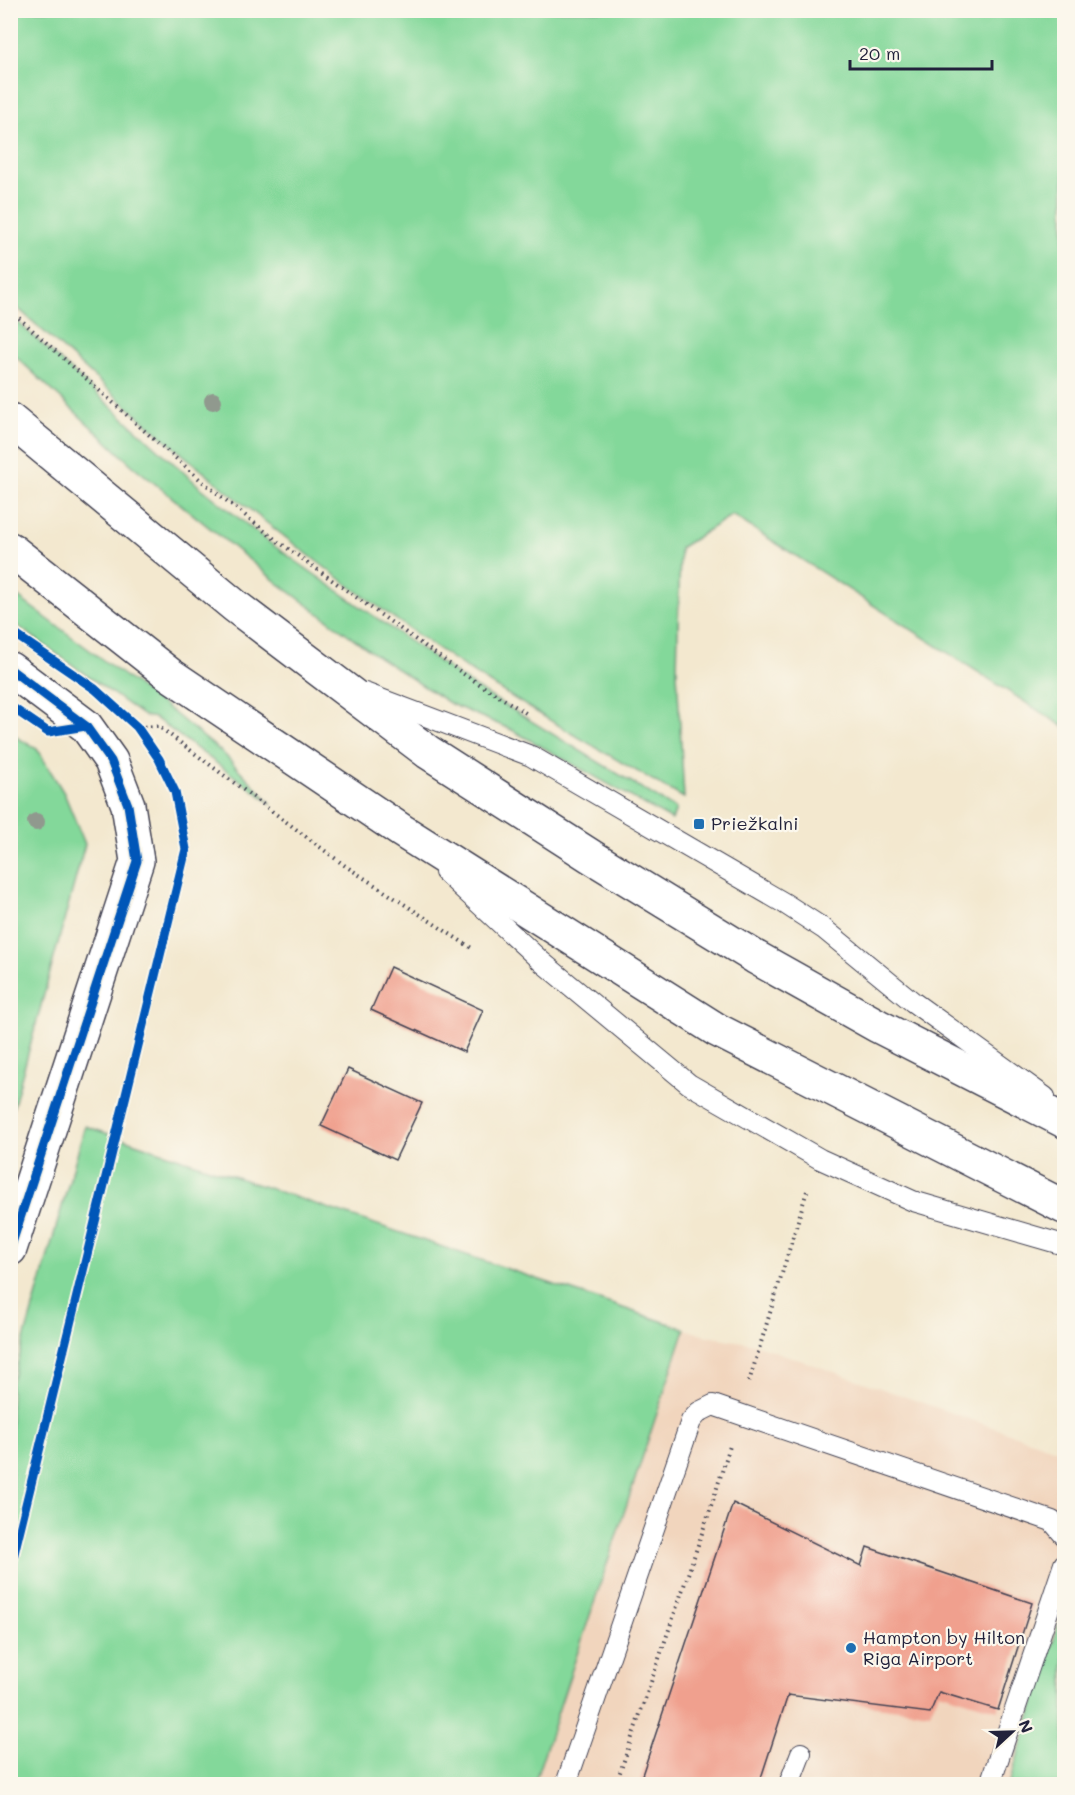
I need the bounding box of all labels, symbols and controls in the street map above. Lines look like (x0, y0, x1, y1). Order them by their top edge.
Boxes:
scale bar (850, 33, 992, 71)
text: 20 m (859, 41, 900, 65)
place label: Priežkalni (711, 811, 798, 835)
marker: Priežkalni (692, 817, 706, 831)
place label: Hampton by Hilton Riga Airport (863, 1625, 1025, 1670)
marker: Hampton by Hilton Riga Airport (844, 1641, 858, 1655)
north arrow (982, 1702, 1042, 1762)
text: N (1014, 1717, 1038, 1736)

